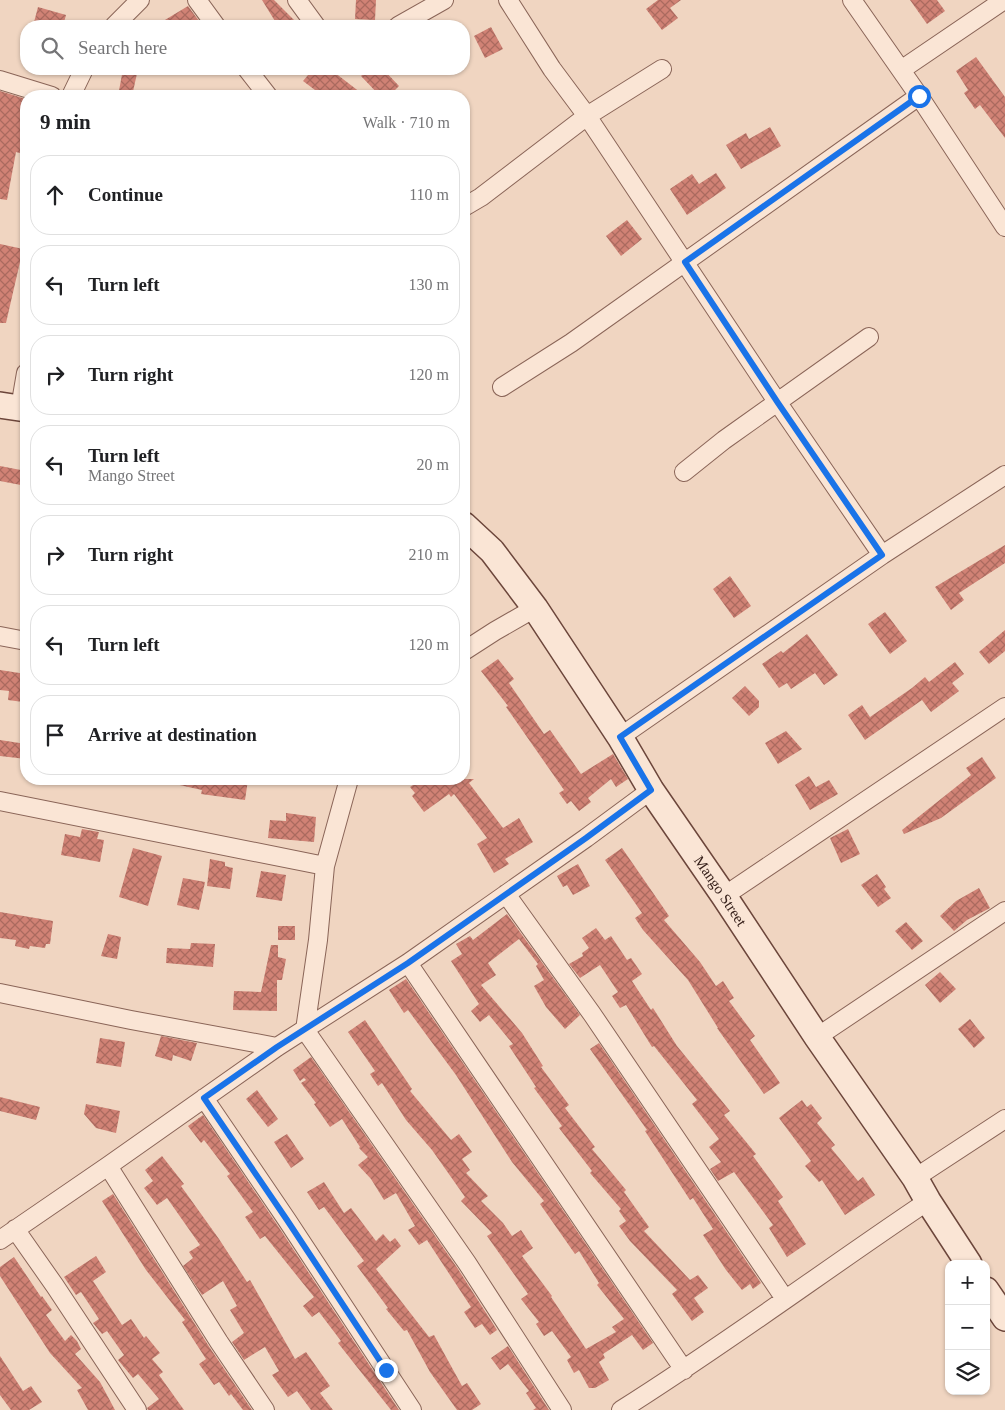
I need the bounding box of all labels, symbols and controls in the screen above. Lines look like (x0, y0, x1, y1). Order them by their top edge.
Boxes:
search box (20, 20, 470, 75)
icon: search (38, 34, 66, 62)
text: Search here (78, 37, 167, 58)
route start (908, 85, 931, 108)
text: 9 min (40, 110, 91, 134)
text: Walk · 710 m (363, 114, 450, 131)
icon: ahead (41, 181, 69, 209)
text: Continue (88, 184, 163, 205)
text: 110 m (409, 186, 449, 203)
icon: left (41, 271, 69, 299)
text: Turn left (88, 274, 160, 295)
text: 130 m (409, 276, 449, 293)
icon: right (41, 361, 69, 389)
text: Turn right (88, 364, 173, 385)
text: 120 m (409, 366, 449, 383)
text: Turn left (88, 445, 160, 466)
icon: left (41, 451, 69, 479)
text: 20 m (417, 456, 449, 473)
text: Mango Street (88, 467, 175, 484)
icon: right (41, 541, 69, 569)
text: Turn right (88, 544, 173, 565)
text: 210 m (409, 546, 449, 563)
icon: left (41, 631, 69, 659)
text: Turn left (88, 634, 160, 655)
text: 120 m (409, 636, 449, 653)
icon: arrive (41, 721, 69, 749)
text: Arrive at destination (88, 724, 257, 745)
street label: Mango Street (691, 853, 750, 930)
map controls (945, 1260, 990, 1395)
button: + (945, 1260, 990, 1305)
button: − (945, 1305, 990, 1350)
button: layers (945, 1350, 990, 1395)
route end (375, 1359, 398, 1382)

